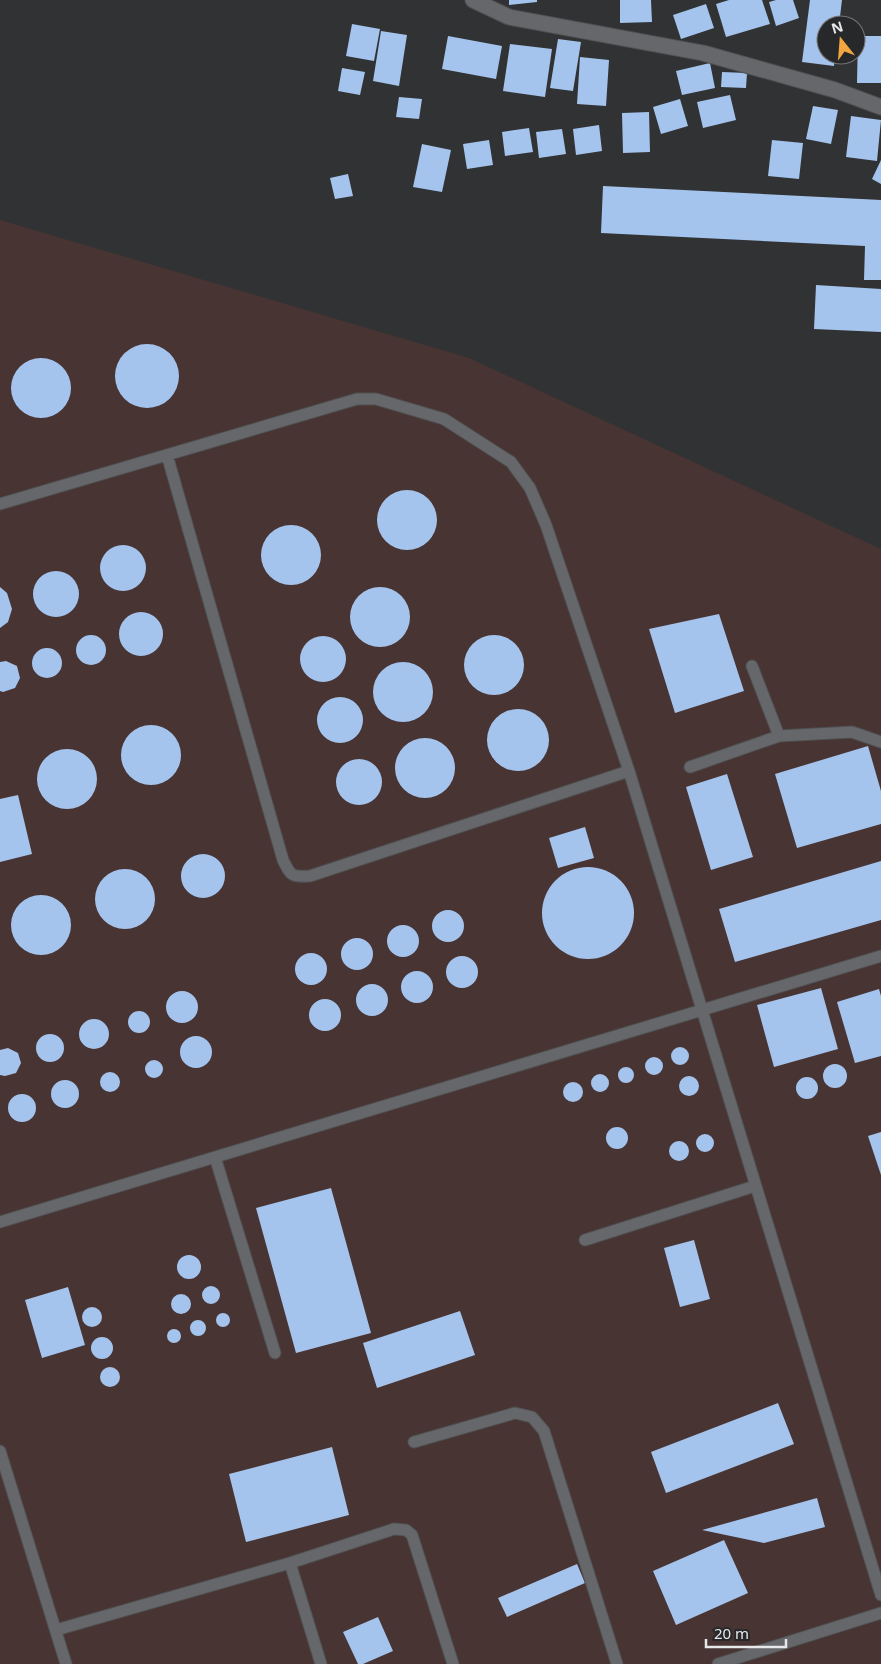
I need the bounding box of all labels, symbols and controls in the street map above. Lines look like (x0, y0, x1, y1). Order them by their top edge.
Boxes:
north arrow (816, 15, 866, 65)
text: N (829, 16, 845, 38)
scale bar (706, 1616, 786, 1648)
text: 20 m (714, 1623, 749, 1643)

